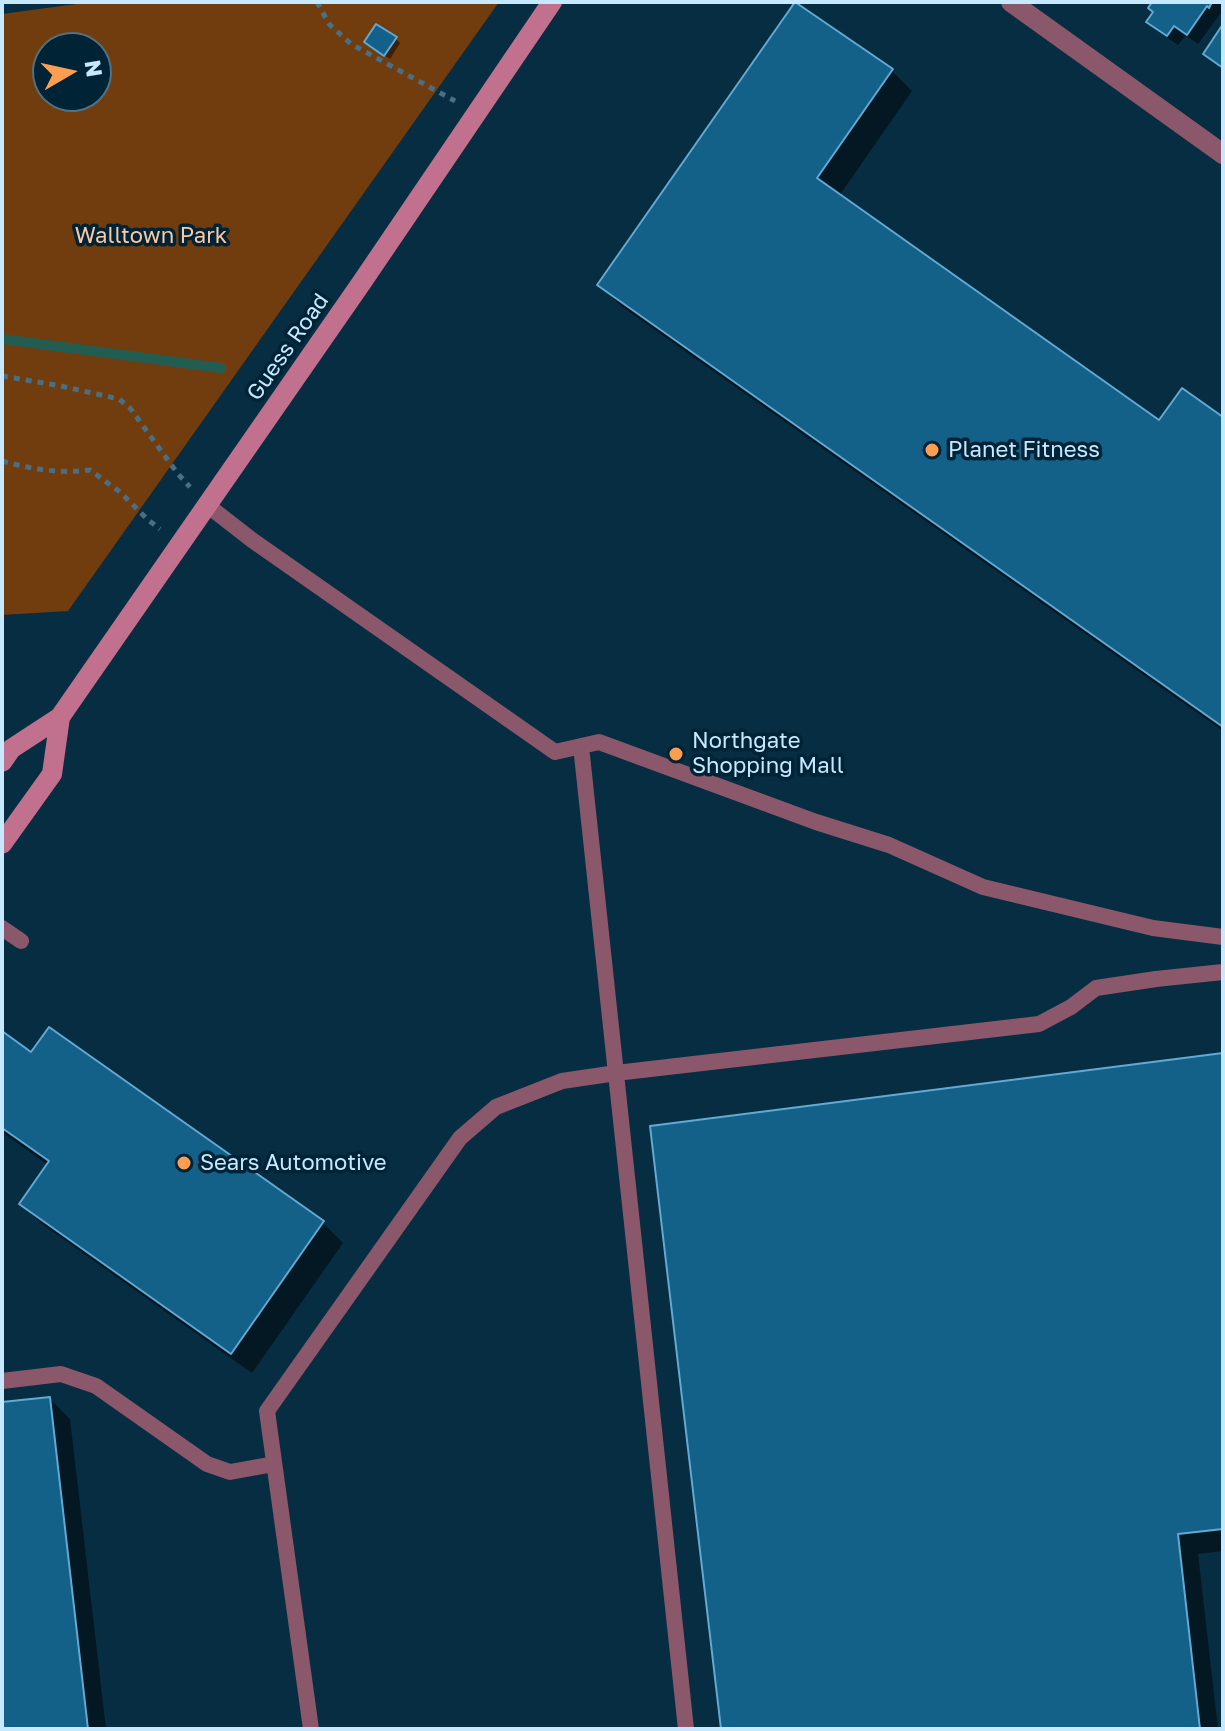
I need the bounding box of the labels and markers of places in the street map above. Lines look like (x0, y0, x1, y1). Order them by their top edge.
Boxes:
place label: Planet Fitness (948, 437, 1100, 463)
marker: Planet Fitness (923, 441, 941, 459)
place label: Northgate Shopping Mall (692, 728, 844, 780)
marker: Northgate Shopping Mall (667, 745, 685, 763)
place label: Sears Automotive (200, 1150, 387, 1176)
marker: Sears Automotive (175, 1154, 193, 1172)

